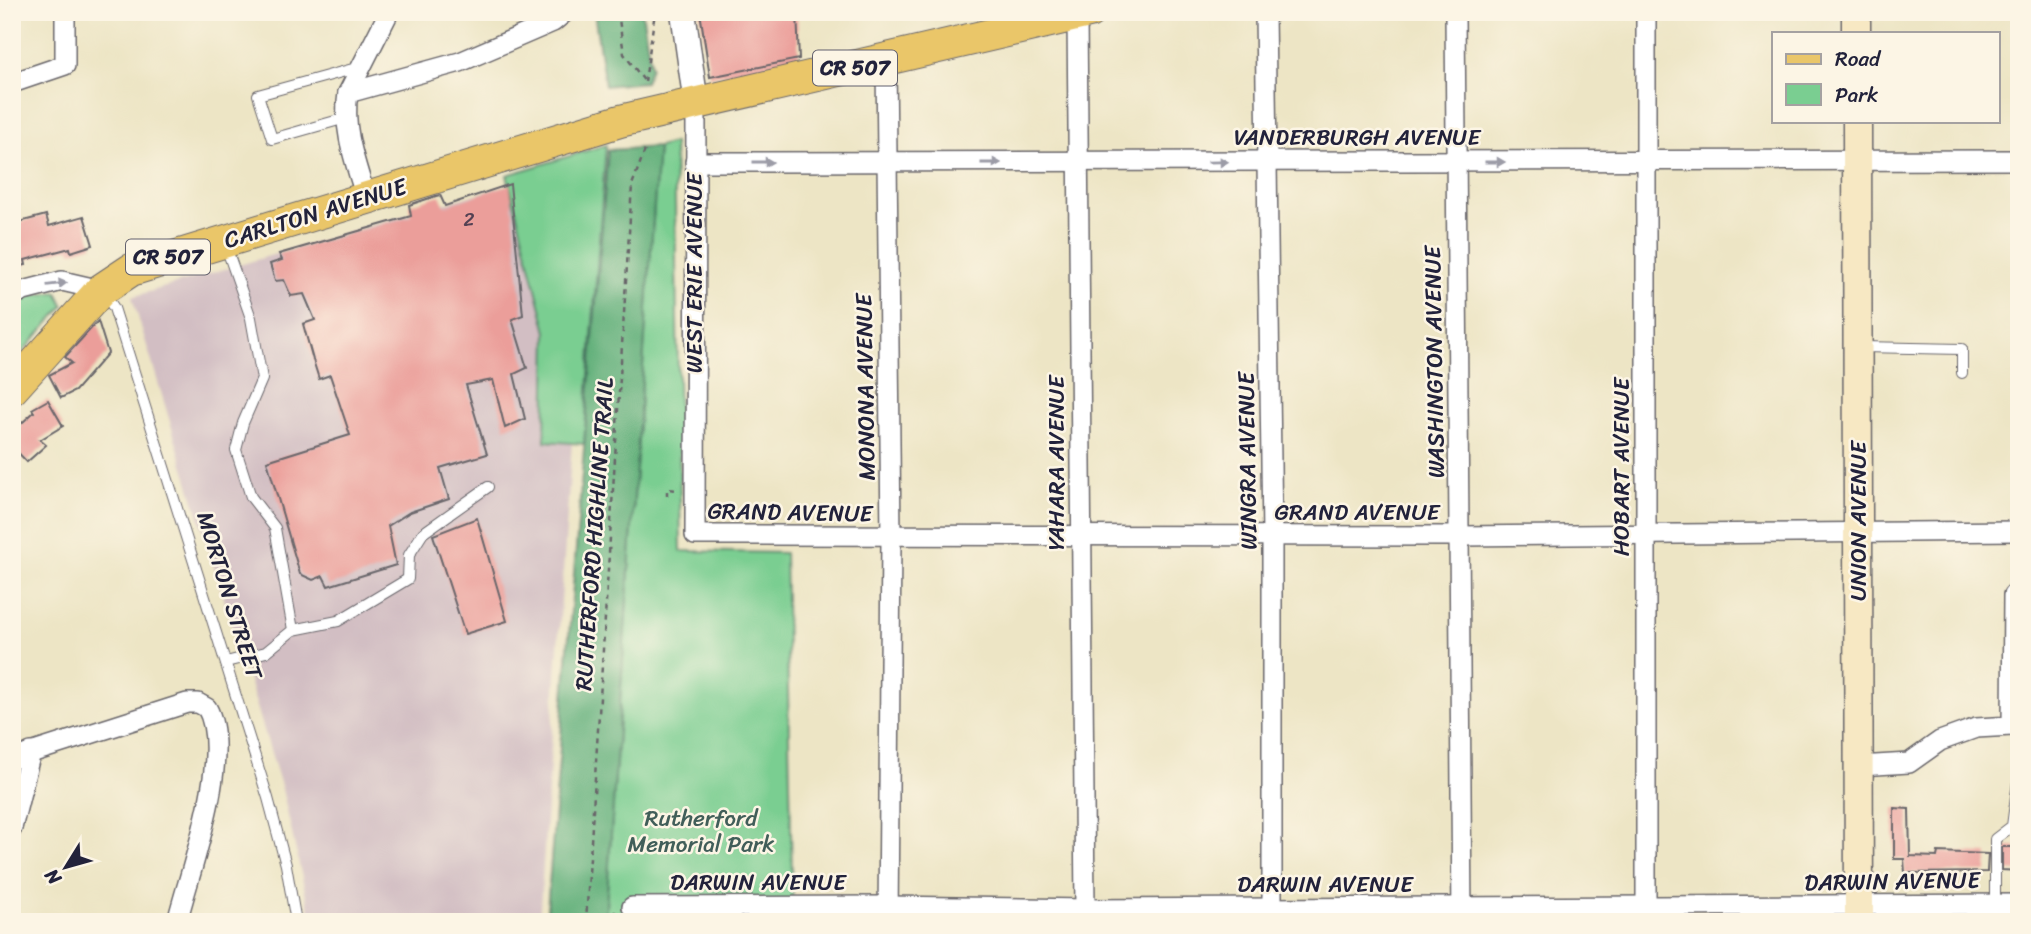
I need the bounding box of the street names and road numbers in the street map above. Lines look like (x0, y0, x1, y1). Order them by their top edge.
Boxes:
road number: CR 507 (813, 50, 897, 86)
street label: VANDERBURGH AVENUE (1234, 117, 1481, 158)
street label: CARLTON AVENUE (219, 166, 413, 261)
street label: WEST ERIE AVENUE (674, 172, 715, 373)
road number: CR 507 (126, 240, 210, 274)
street label: WASHINGTON AVENUE (1412, 244, 1457, 478)
street label: MONONA AVENUE (843, 292, 888, 481)
street label: WINGRA AVENUE (1225, 371, 1270, 550)
street label: YAHARA AVENUE (1036, 374, 1077, 550)
street label: RUTHERFORD HIGHLINE TRAIL (563, 376, 626, 692)
street label: HOBART AVENUE (1601, 376, 1642, 556)
street label: UNION AVENUE (1838, 440, 1879, 601)
street label: GRAND AVENUE (707, 491, 874, 534)
street label: GRAND AVENUE (1275, 492, 1441, 533)
street label: MORTON STREET (185, 506, 275, 686)
street label: DARWIN AVENUE (1804, 859, 1981, 904)
street label: DARWIN AVENUE (670, 862, 847, 903)
street label: DARWIN AVENUE (1237, 864, 1414, 905)

